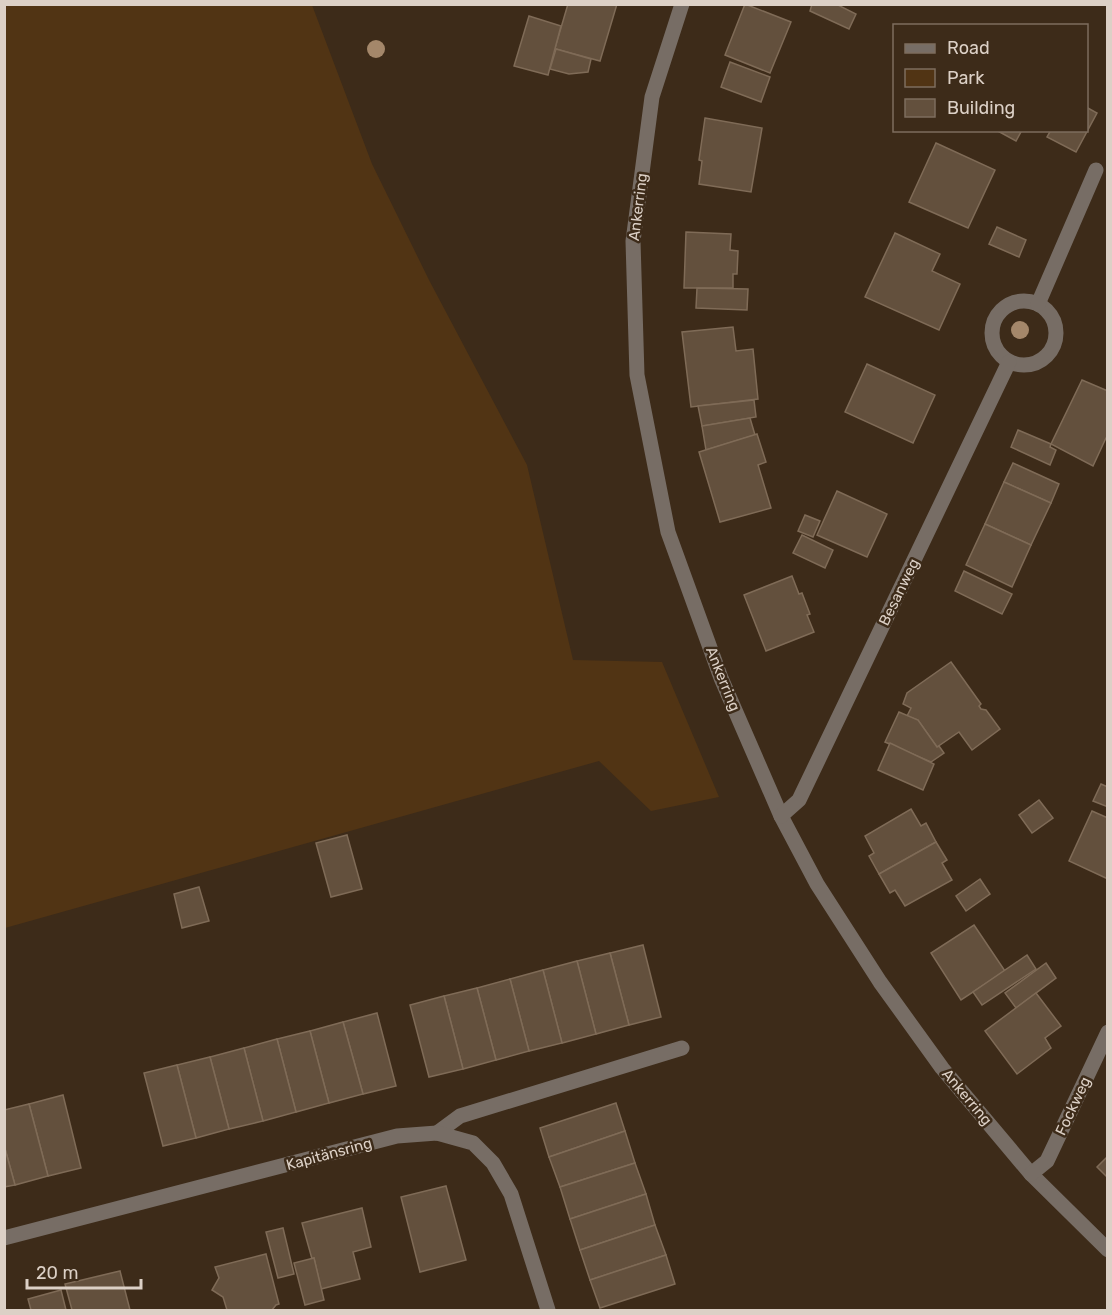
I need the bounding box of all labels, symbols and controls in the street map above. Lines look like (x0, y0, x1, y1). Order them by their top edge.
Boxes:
legend (893, 24, 1088, 132)
text: Road (947, 37, 990, 59)
text: Park (947, 67, 985, 89)
text: Building (947, 97, 1015, 119)
street label: Ankerring (625, 172, 651, 242)
street label: Besanweg (875, 555, 923, 629)
street label: Ankerring (702, 644, 744, 714)
street label: Ankerring (938, 1065, 996, 1129)
street label: Fockweg (1052, 1074, 1094, 1138)
street label: Kapitänsring (284, 1134, 374, 1174)
scale bar (27, 1252, 141, 1290)
text: 20 m (36, 1262, 78, 1284)

